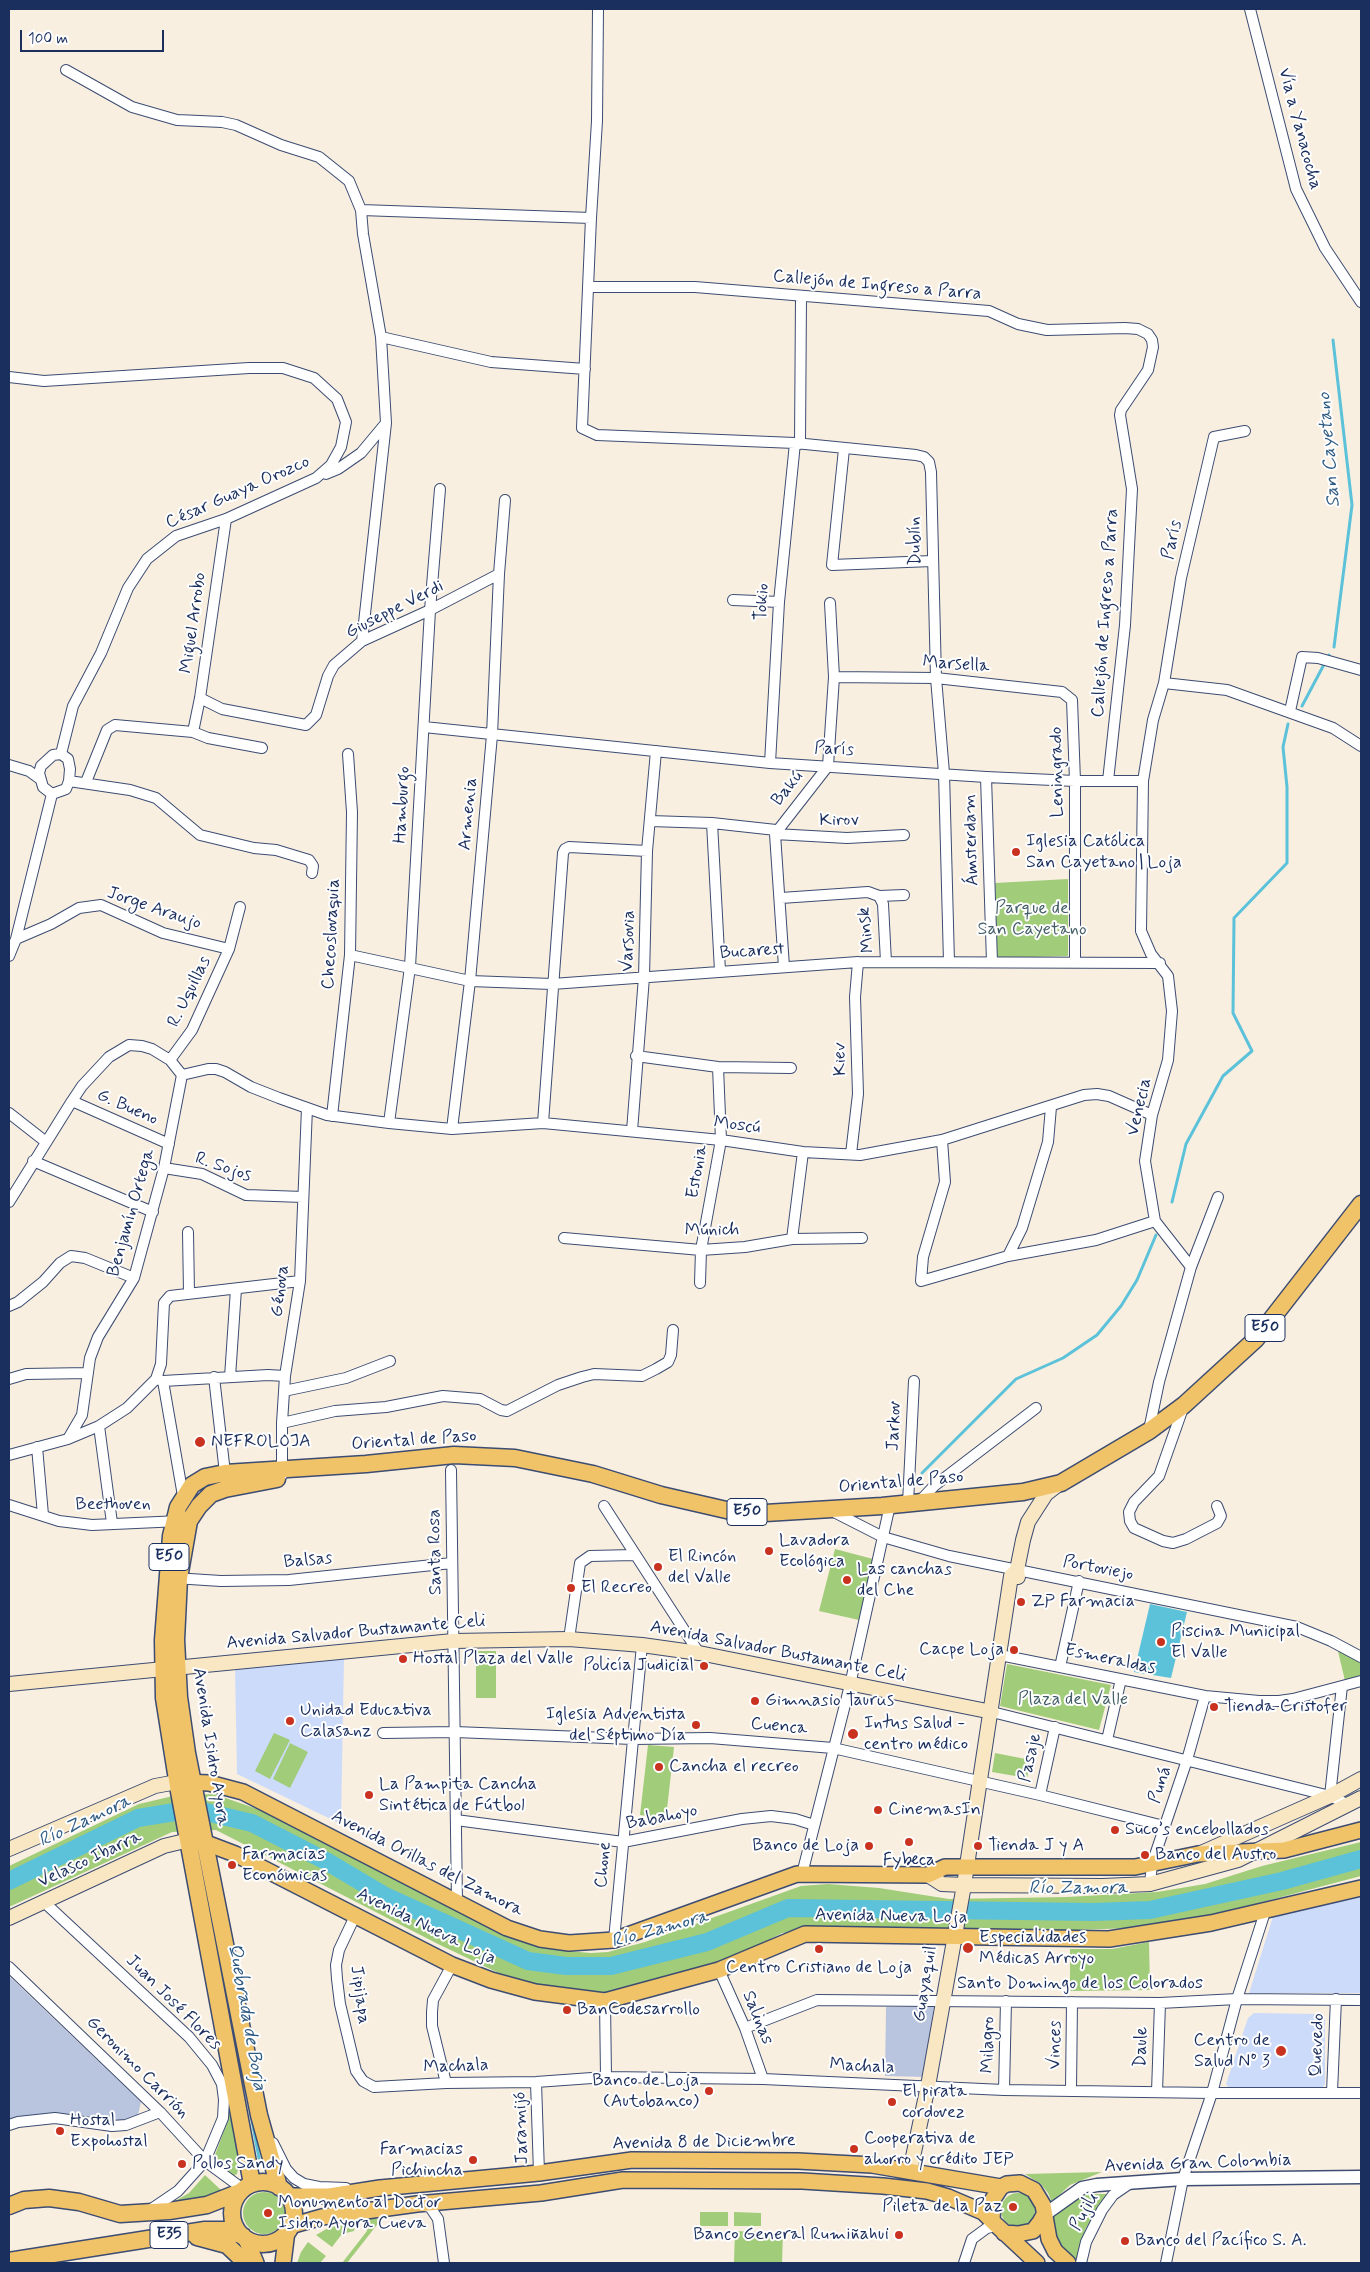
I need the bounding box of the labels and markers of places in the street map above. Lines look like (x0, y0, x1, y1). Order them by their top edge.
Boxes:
place label: Iglesia Católica San Cayetano | Loja (1026, 831, 1182, 874)
marker: Iglesia Católica San Cayetano | Loja (1010, 846, 1022, 858)
place label: NEFROLOJA (211, 1431, 311, 1453)
marker: NEFROLOJA (193, 1435, 207, 1449)
place label: Lavadora Ecológica (779, 1530, 850, 1572)
marker: Lavadora Ecológica (763, 1545, 775, 1557)
place label: El Rincón del Valle (668, 1546, 736, 1588)
place label: Las canchas del Che (857, 1559, 952, 1602)
marker: El Rincón del Valle (652, 1561, 664, 1573)
marker: Las canchas del Che (841, 1574, 853, 1586)
place label: El Recreo (581, 1577, 652, 1599)
marker: El Recreo (565, 1582, 577, 1594)
place label: ZP Farmacia (1031, 1591, 1135, 1613)
marker: ZP Farmacia (1015, 1596, 1027, 1608)
place label: Piscina Municipal El Valle (1171, 1621, 1300, 1664)
marker: Piscina Municipal El Valle (1155, 1636, 1167, 1648)
place label: Cacpe Loja (919, 1639, 1004, 1661)
marker: Cacpe Loja (1008, 1644, 1020, 1656)
place label: Hostal Plaza del Valle (413, 1648, 573, 1670)
marker: Hostal Plaza del Valle (397, 1653, 409, 1665)
place label: Policía Judicial (583, 1655, 694, 1677)
marker: Policía Judicial (698, 1660, 710, 1672)
place label: Gimnasio Taurus (765, 1690, 894, 1712)
marker: Gimnasio Taurus (749, 1695, 761, 1707)
place label: Tienda Cristofer (1224, 1696, 1347, 1718)
place label: Unidad Educativa Calasanz (300, 1700, 432, 1742)
marker: Tienda Cristofer (1208, 1701, 1220, 1713)
place label: Iglesia Adventista del Séptimo Día (546, 1704, 686, 1746)
place label: Intus Salud - centro médico (864, 1713, 968, 1756)
marker: Unidad Educativa Calasanz (284, 1715, 296, 1727)
marker: Iglesia Adventista del Séptimo Día (690, 1719, 702, 1731)
marker: Intus Salud - centro médico (846, 1727, 860, 1741)
place label: Cancha el recreo (669, 1756, 799, 1778)
marker: Cancha el recreo (653, 1761, 665, 1773)
place label: La Pampita Cancha Sintética de Fútbol (379, 1774, 537, 1816)
marker: La Pampita Cancha Sintética de Fútbol (363, 1789, 375, 1801)
place label: CinemasIn (888, 1799, 981, 1821)
marker: CinemasIn (872, 1804, 884, 1816)
place label: Suco’s encebollados (1125, 1819, 1269, 1841)
marker: Suco’s encebollados (1109, 1824, 1121, 1836)
place label: Banco de Loja (752, 1835, 859, 1857)
place label: Tienda J y A (988, 1835, 1084, 1857)
marker: Fybeca (903, 1836, 915, 1848)
marker: Banco de Loja (863, 1840, 875, 1852)
marker: Tienda J y A (972, 1840, 984, 1852)
place label: Farmacias Económicas (242, 1844, 327, 1886)
place label: Banco del Austro (1155, 1844, 1276, 1866)
marker: Banco del Austro (1139, 1849, 1151, 1861)
place label: Fybeca (883, 1850, 935, 1872)
marker: Farmacias Económicas (226, 1859, 238, 1871)
place label: Especialidades Médicas Arroyo (979, 1927, 1094, 1970)
marker: Especialidades Médicas Arroyo (961, 1941, 975, 1955)
marker: Centro Cristiano de Loja (813, 1943, 825, 1955)
place label: Centro Cristiano de Loja (726, 1957, 912, 1979)
place label: BanCodesarrollo (577, 1999, 700, 2021)
marker: BanCodesarrollo (561, 2004, 573, 2016)
place label: Centro de Salud Nº 3 (1194, 2030, 1270, 2072)
marker: Centro de Salud Nº 3 (1274, 2044, 1288, 2058)
place label: Banco de Loja (Autobanco) (592, 2070, 699, 2112)
place label: El pirata cordovez (902, 2081, 967, 2124)
marker: Banco de Loja (Autobanco) (703, 2085, 715, 2097)
marker: El pirata cordovez (886, 2096, 898, 2108)
place label: Hostal Expohostal (70, 2110, 148, 2152)
marker: Hostal Expohostal (54, 2125, 66, 2137)
place label: Cooperativa de ahorro y crédito JEP (864, 2128, 1014, 2170)
place label: Farmacias Pichincha (380, 2139, 463, 2182)
marker: Cooperativa de ahorro y crédito JEP (848, 2143, 860, 2155)
place label: Pollos Sandy (192, 2153, 284, 2175)
marker: Farmacias Pichincha (467, 2154, 479, 2166)
marker: Pollos Sandy (176, 2158, 188, 2170)
place label: Monumento al Doctor Isidro Ayora Cueva (278, 2192, 441, 2234)
place label: Pileta de la Paz (882, 2196, 1003, 2218)
marker: Pileta de la Paz (1007, 2201, 1019, 2213)
marker: Monumento al Doctor Isidro Ayora Cueva (262, 2207, 274, 2219)
place label: Banco General Rumiñahui (693, 2224, 889, 2246)
marker: Banco General Rumiñahui (893, 2229, 905, 2241)
place label: Banco del Pacífico S. A. (1135, 2230, 1306, 2252)
marker: Banco del Pacífico S. A. (1119, 2235, 1131, 2247)

